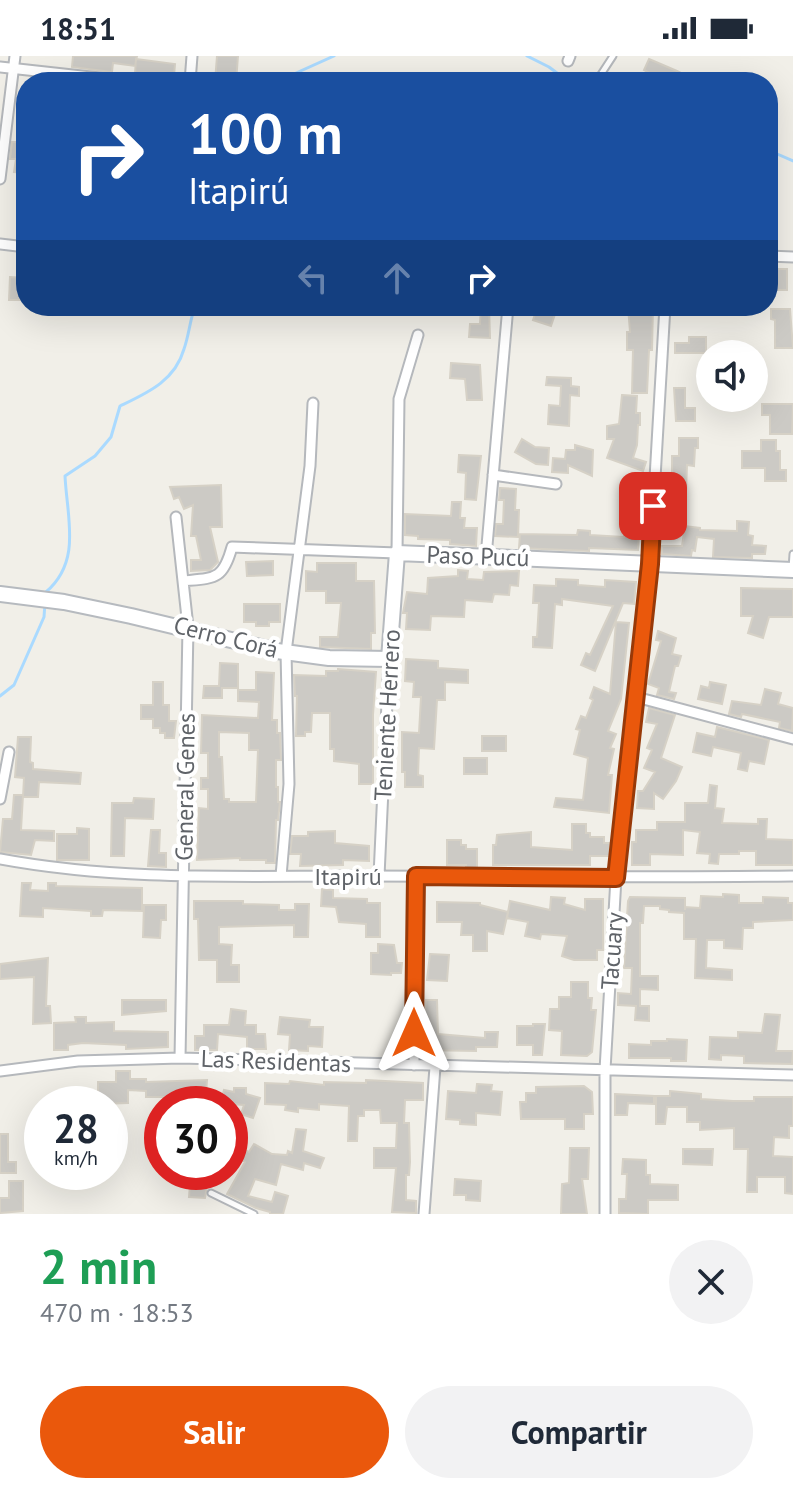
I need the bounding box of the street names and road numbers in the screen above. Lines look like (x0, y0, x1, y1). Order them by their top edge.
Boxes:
street label: Paso Pucú (426, 539, 530, 573)
street label: Cerro Corá (171, 609, 281, 665)
street label: Teniente Herrero (367, 628, 407, 802)
street label: General Genes (168, 713, 202, 861)
street label: Itapirú (314, 861, 382, 892)
street label: Tacuary (594, 911, 630, 991)
street label: Las Residentas (200, 1043, 352, 1079)

